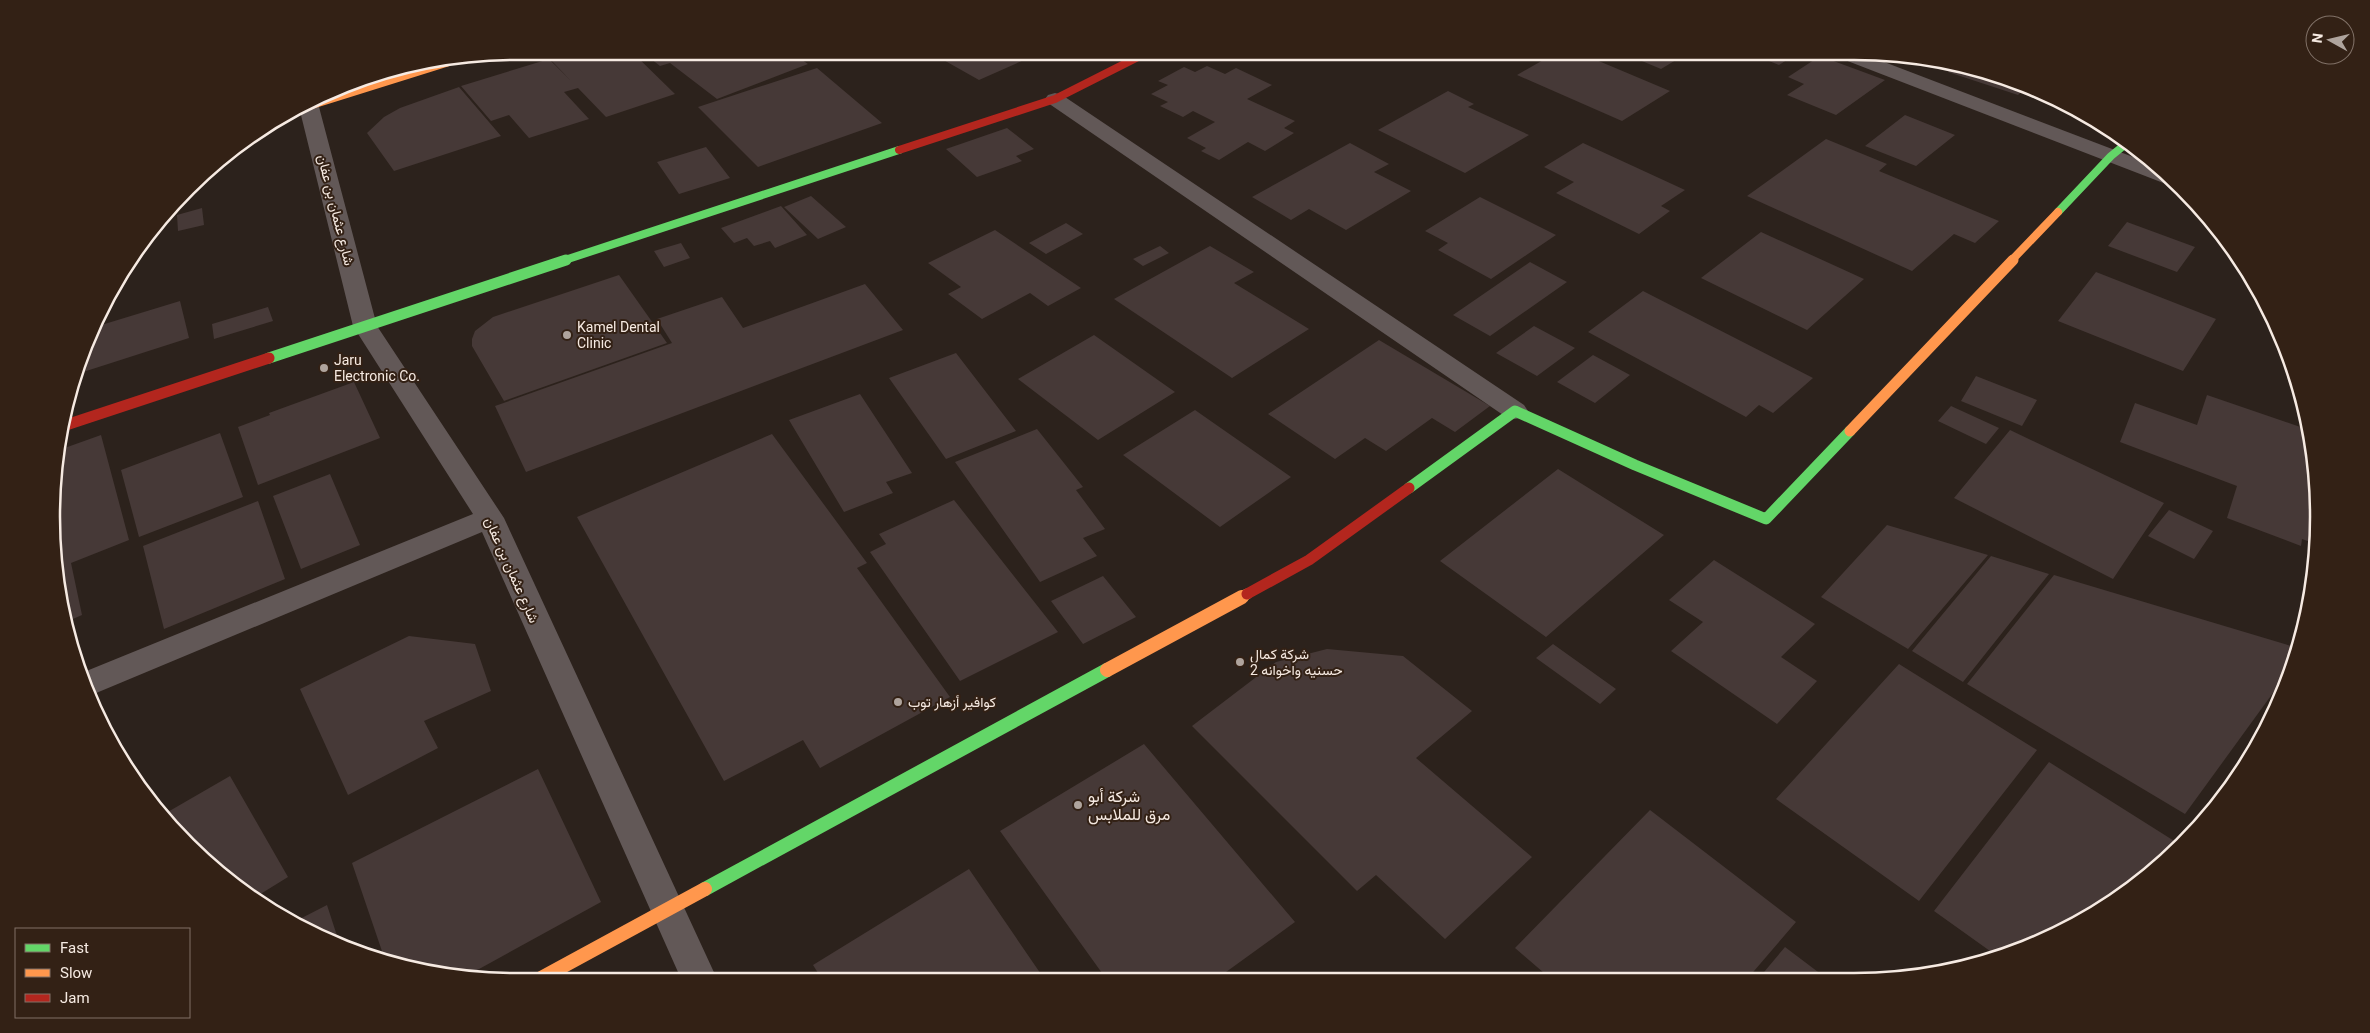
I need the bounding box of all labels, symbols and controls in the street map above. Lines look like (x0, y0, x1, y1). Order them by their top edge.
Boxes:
north arrow (2305, 15, 2355, 65)
text: N (2309, 32, 2326, 44)
street label: شارع عثمان بن عفان (312, 153, 358, 268)
place label: Kamel Dental Clinic (577, 319, 660, 351)
marker: Kamel Dental Clinic (561, 329, 573, 341)
place label: Jaru Electronic Co. (334, 352, 420, 384)
marker: Jaru Electronic Co. (318, 362, 330, 374)
street label: شارع عثمان بن عفان (479, 515, 542, 626)
place label: شركة كمال حسنيه واخوانه 2 (1250, 646, 1343, 679)
marker: شركة كمال حسنيه واخوانه 2 (1234, 656, 1246, 668)
place label: كوافير أزهار توب (908, 694, 996, 711)
marker: كوافير أزهار توب (892, 696, 904, 708)
place label: شركة أبو مرق للملابس (1088, 787, 1170, 825)
marker: شركة أبو مرق للملابس (1072, 799, 1084, 811)
legend (15, 928, 190, 1018)
text: Fast (60, 939, 89, 957)
text: Slow (60, 964, 92, 982)
text: Jam (60, 989, 90, 1007)

